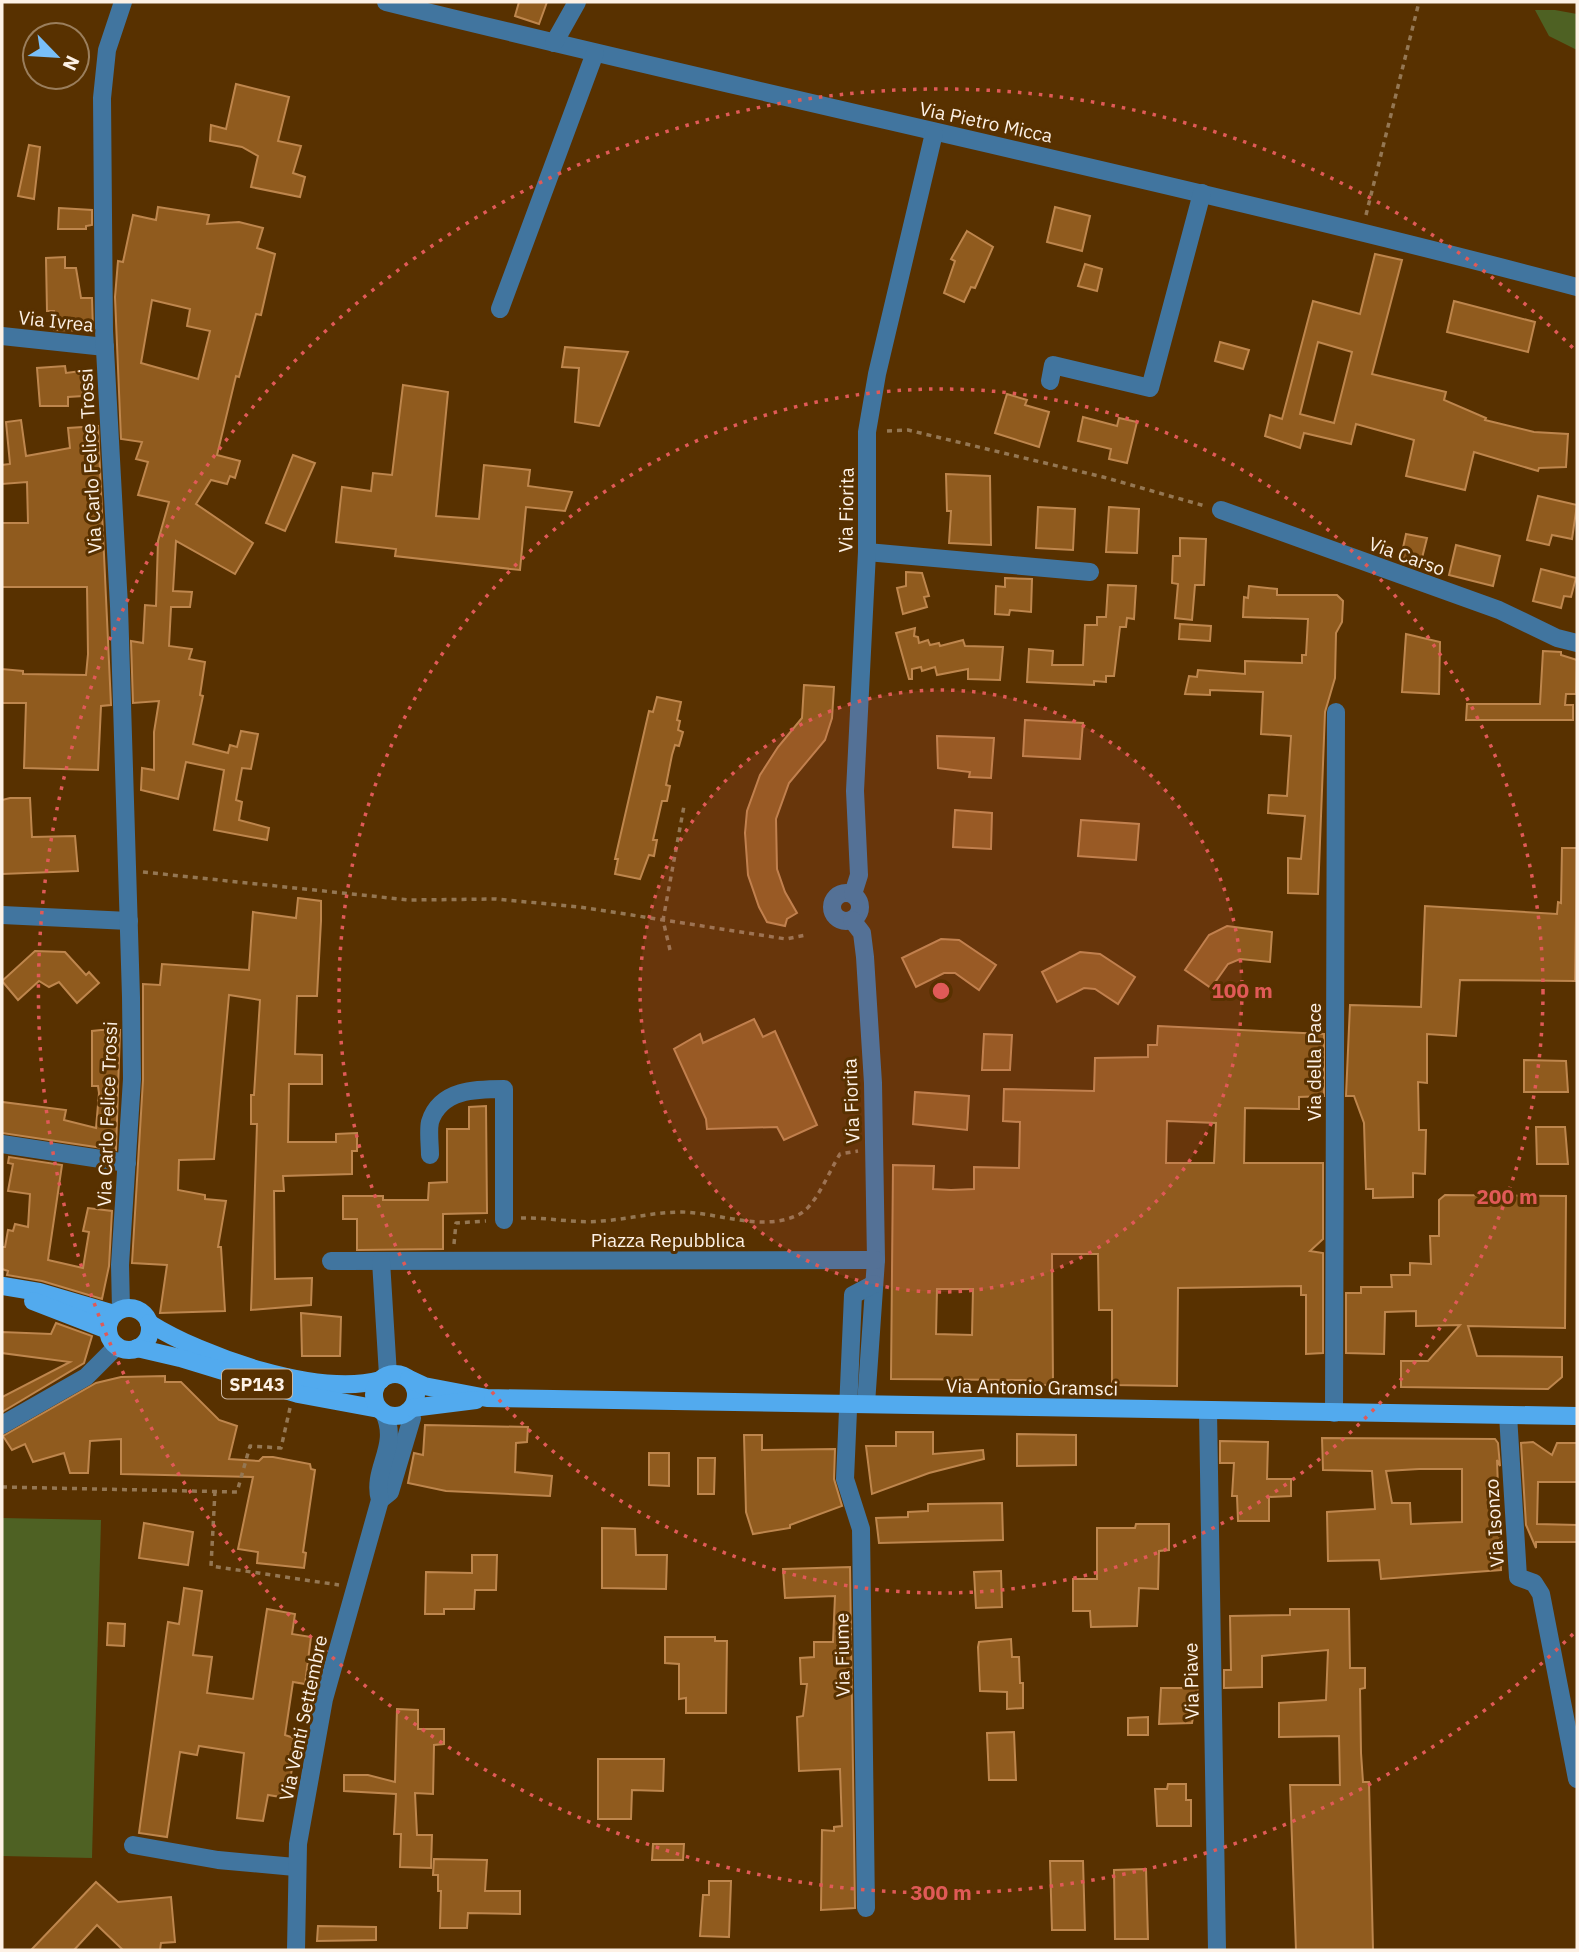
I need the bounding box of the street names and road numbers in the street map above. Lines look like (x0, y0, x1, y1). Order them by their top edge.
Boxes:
street label: Via Pietro Micca (917, 96, 1055, 148)
street label: Via Ivrea (17, 305, 95, 337)
street label: Via Carlo Felice Trossi (73, 368, 107, 554)
street label: Via Fiorita (833, 467, 859, 553)
street label: Via Carso (1365, 531, 1449, 581)
street label: Via della Pace (1302, 1003, 1326, 1121)
street label: Via Carlo Felice Trossi (92, 1021, 122, 1207)
street label: Via Fiorita (838, 1058, 864, 1144)
street label: Piazza Repubblica (591, 1228, 745, 1252)
road number: SP143 (222, 1370, 292, 1399)
street label: Via Antonio Gramsci (946, 1373, 1118, 1401)
street label: Via Isonzo (1479, 1478, 1509, 1568)
street label: Via Fiume (829, 1613, 855, 1697)
street label: Via Venti Settembre (274, 1633, 332, 1803)
street label: Via Piave (1178, 1642, 1204, 1720)

